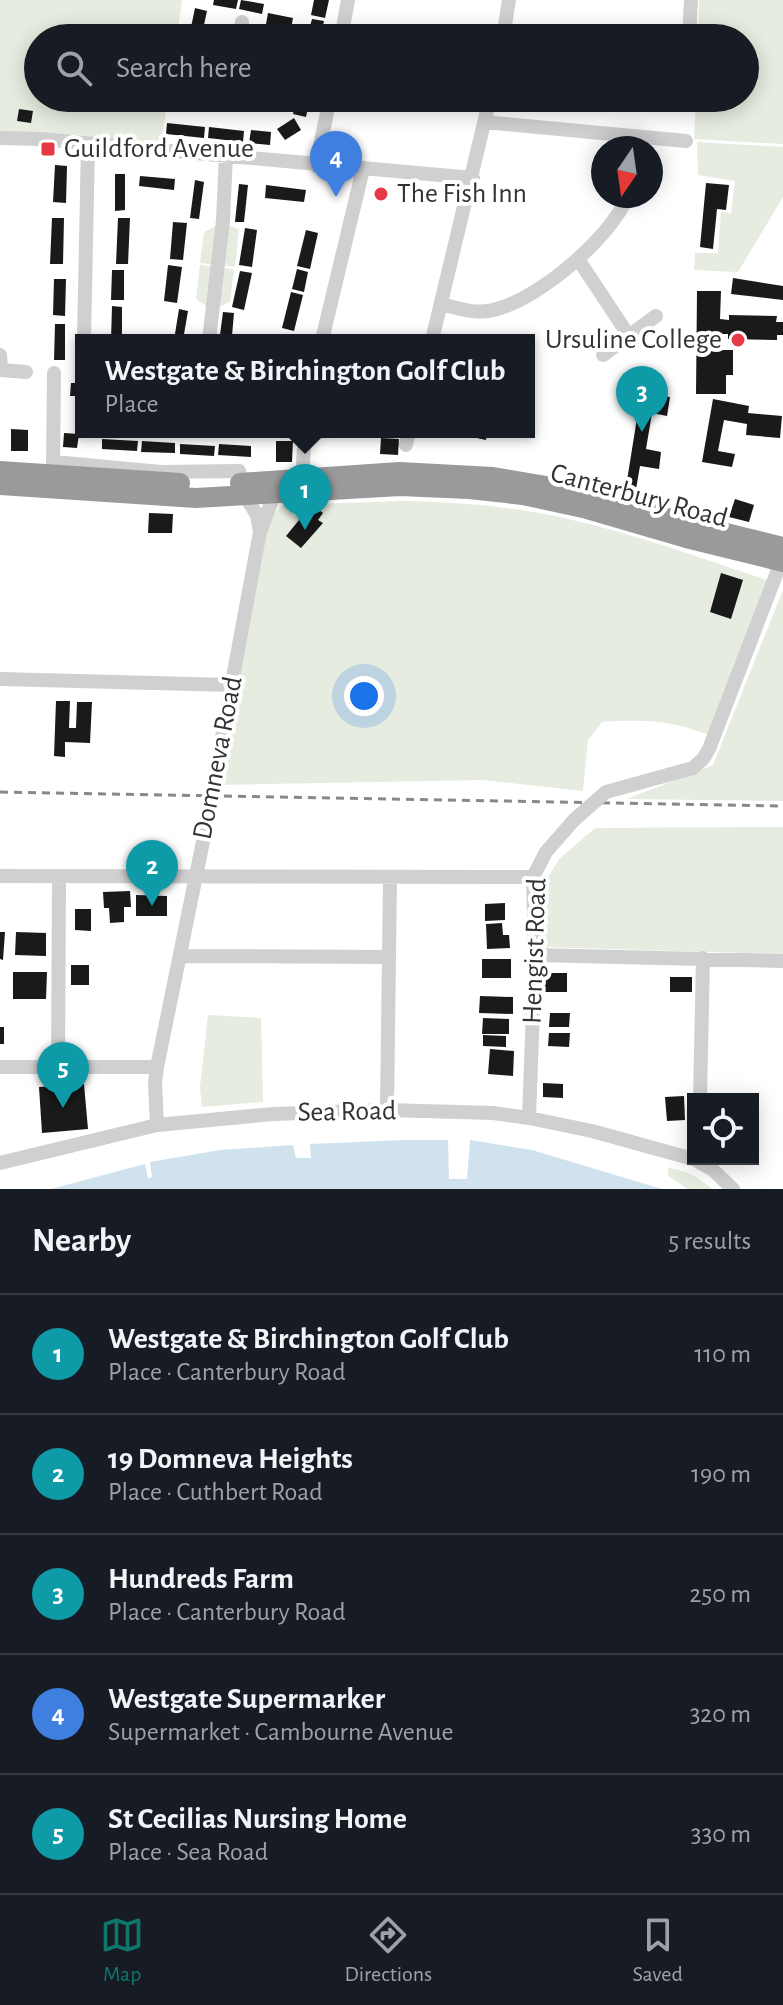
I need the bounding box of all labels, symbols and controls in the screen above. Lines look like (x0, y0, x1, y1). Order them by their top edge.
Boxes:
search box (24, 24, 759, 112)
icon: search (52, 46, 96, 90)
text: Search here (116, 53, 252, 83)
pin: 4 (310, 131, 362, 197)
place label: Guildford Avenue (64, 135, 254, 163)
north arrow (591, 136, 663, 208)
marker: Guildford Avenue (39, 140, 57, 158)
place label: The Fish Inn (397, 180, 527, 208)
marker: The Fish Inn (372, 185, 390, 203)
place label: Ursuline College (545, 326, 722, 354)
marker: Ursuline College (729, 331, 747, 349)
popup (75, 334, 535, 438)
text: Westgate & Birchington Golf Club (105, 356, 505, 386)
pin: 3 (616, 366, 668, 432)
text: Place (105, 391, 158, 417)
street label: Canterbury Road (547, 459, 731, 533)
pin: 1 (279, 464, 331, 530)
street label: Domneva Road (188, 674, 248, 842)
your location (344, 676, 384, 716)
pin: 2 (126, 840, 178, 906)
street label: Hengist Road (518, 878, 552, 1024)
pin: 5 (37, 1042, 89, 1108)
map controls (687, 1093, 759, 1165)
button: locate (687, 1093, 759, 1165)
street label: Sea Road (297, 1097, 397, 1127)
text: Nearby (32, 1224, 131, 1258)
text: 5 results (668, 1228, 751, 1254)
text: Westgate & Birchington Golf Club (108, 1324, 509, 1354)
text: 1 (53, 1341, 63, 1367)
text: 110 m (694, 1341, 751, 1367)
text: Place · Canterbury Road (108, 1359, 346, 1385)
text: 19 Domneva Heights (108, 1444, 353, 1474)
text: 2 (52, 1461, 64, 1487)
text: 190 m (691, 1461, 751, 1487)
text: Place · Cuthbert Road (108, 1479, 323, 1505)
text: Hundreds Farm (108, 1564, 294, 1594)
text: 3 (52, 1581, 64, 1607)
text: 250 m (689, 1581, 751, 1607)
text: Place · Canterbury Road (108, 1599, 346, 1625)
text: Westgate Supermarker (108, 1684, 385, 1714)
text: 4 (51, 1701, 65, 1727)
text: 320 m (690, 1701, 751, 1727)
text: Supermarket · Cambourne Avenue (108, 1719, 453, 1745)
text: St Cecilias Nursing Home (108, 1804, 407, 1834)
text: 5 (52, 1821, 64, 1847)
text: 330 m (691, 1821, 751, 1847)
text: Place · Sea Road (108, 1839, 268, 1865)
tab: Map (100, 1913, 144, 1987)
tab: Directions (344, 1913, 432, 1987)
tab: Saved (632, 1913, 683, 1987)

